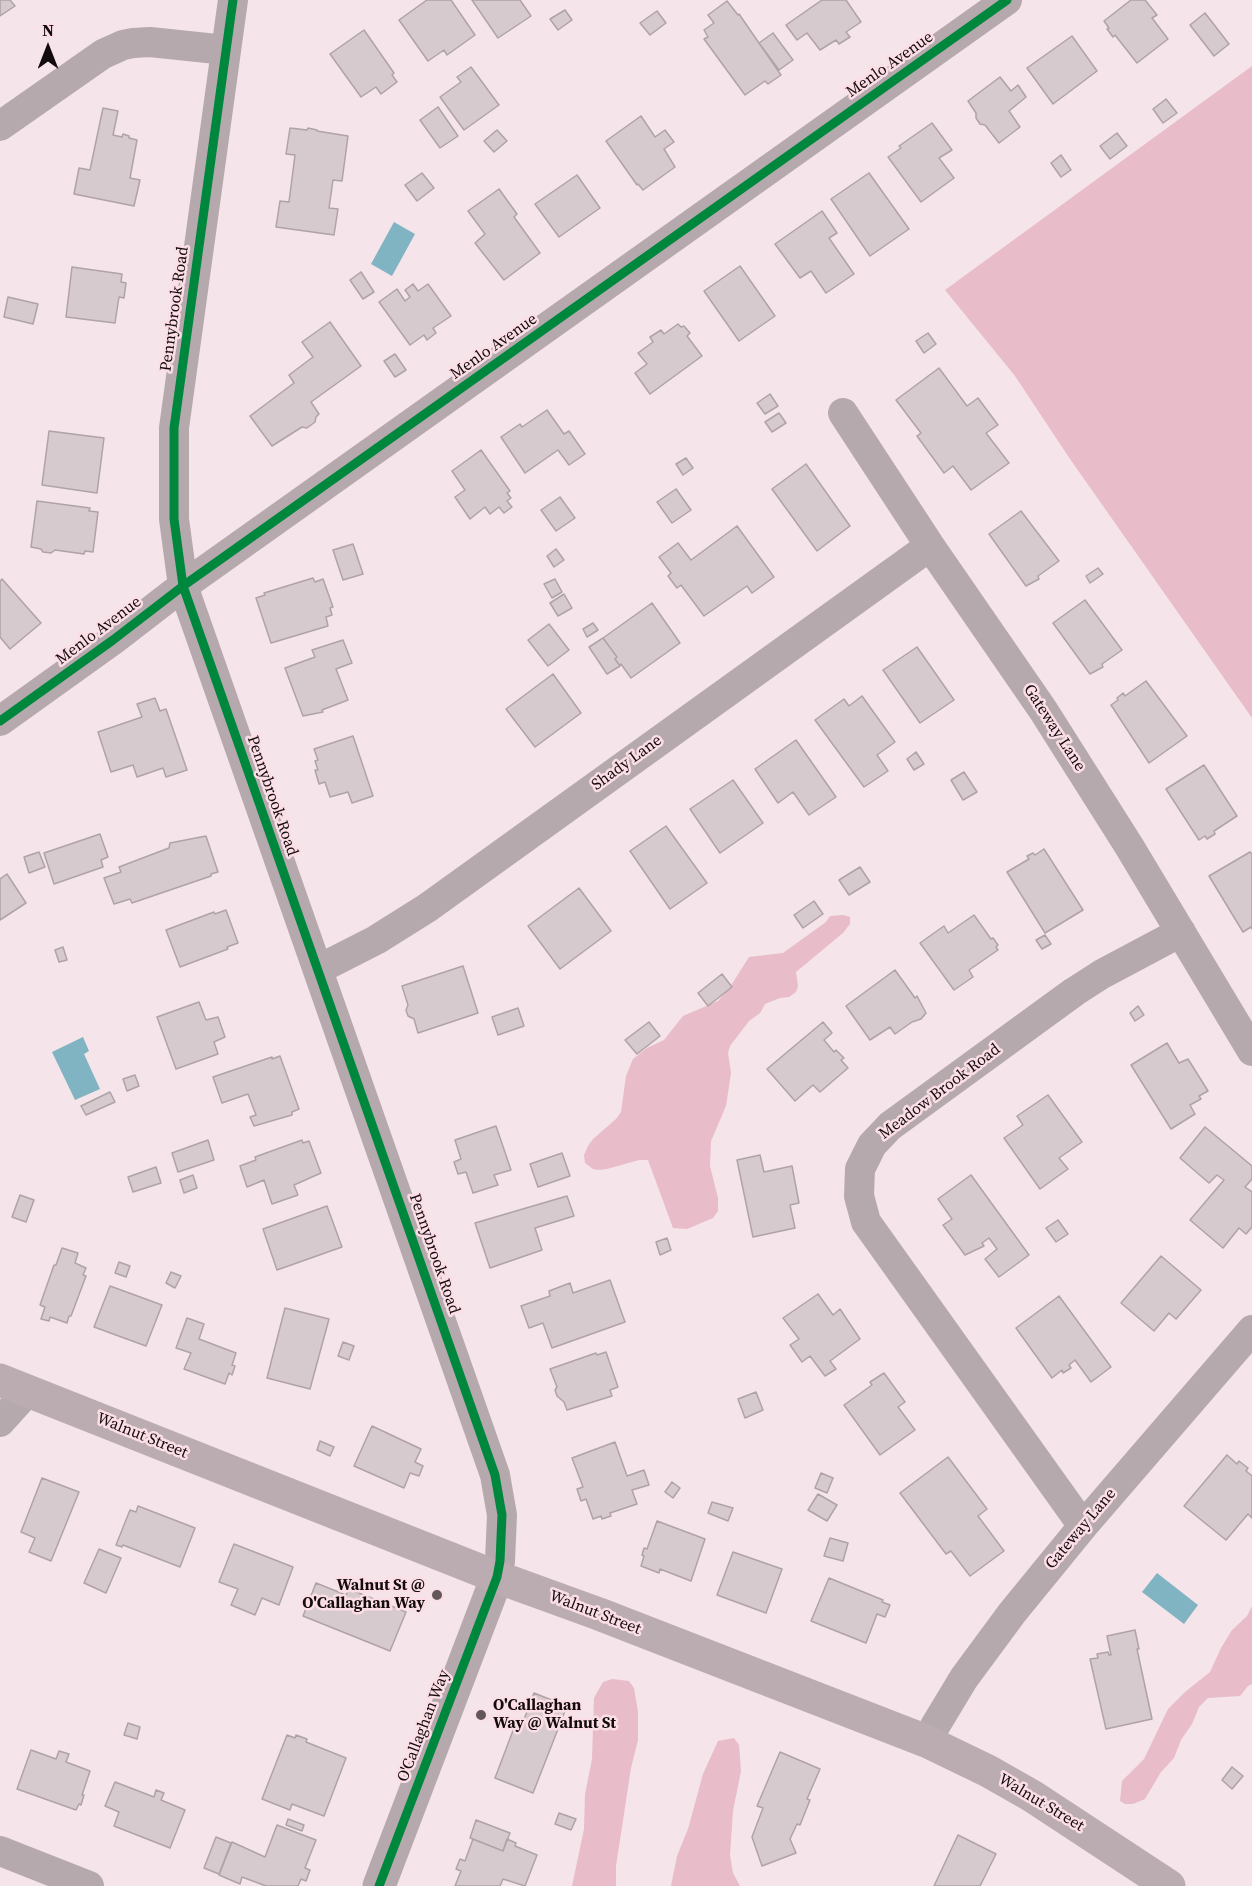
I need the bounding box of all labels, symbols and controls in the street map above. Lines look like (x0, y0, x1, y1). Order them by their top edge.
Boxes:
north arrow (18, 18, 78, 78)
text: N (42, 19, 54, 41)
street label: Menlo Avenue (843, 28, 937, 102)
street label: Pennybrook Road (157, 245, 193, 373)
street label: Menlo Avenue (447, 310, 541, 384)
street label: Menlo Avenue (53, 593, 145, 669)
street label: Gateway Lane (1019, 681, 1089, 775)
street label: Shady Lane (588, 731, 666, 795)
street label: Pennybrook Road (242, 733, 302, 859)
street label: Meadow Brook Road (876, 1040, 1004, 1144)
street label: Pennybrook Road (404, 1191, 464, 1317)
street label: Walnut Street (94, 1409, 190, 1463)
street label: Gateway Lane (1042, 1485, 1120, 1573)
place label: Walnut St @ O'Callaghan Way (302, 1576, 425, 1614)
street label: Walnut Street (547, 1587, 643, 1639)
marker: Walnut St @ O'Callaghan Way (430, 1588, 444, 1602)
street label: O'Callaghan Way (394, 1667, 454, 1785)
place label: O'Callaghan Way @ Walnut St (493, 1696, 616, 1734)
marker: O'Callaghan Way @ Walnut St (474, 1708, 488, 1722)
street label: Walnut Street (995, 1770, 1087, 1836)

